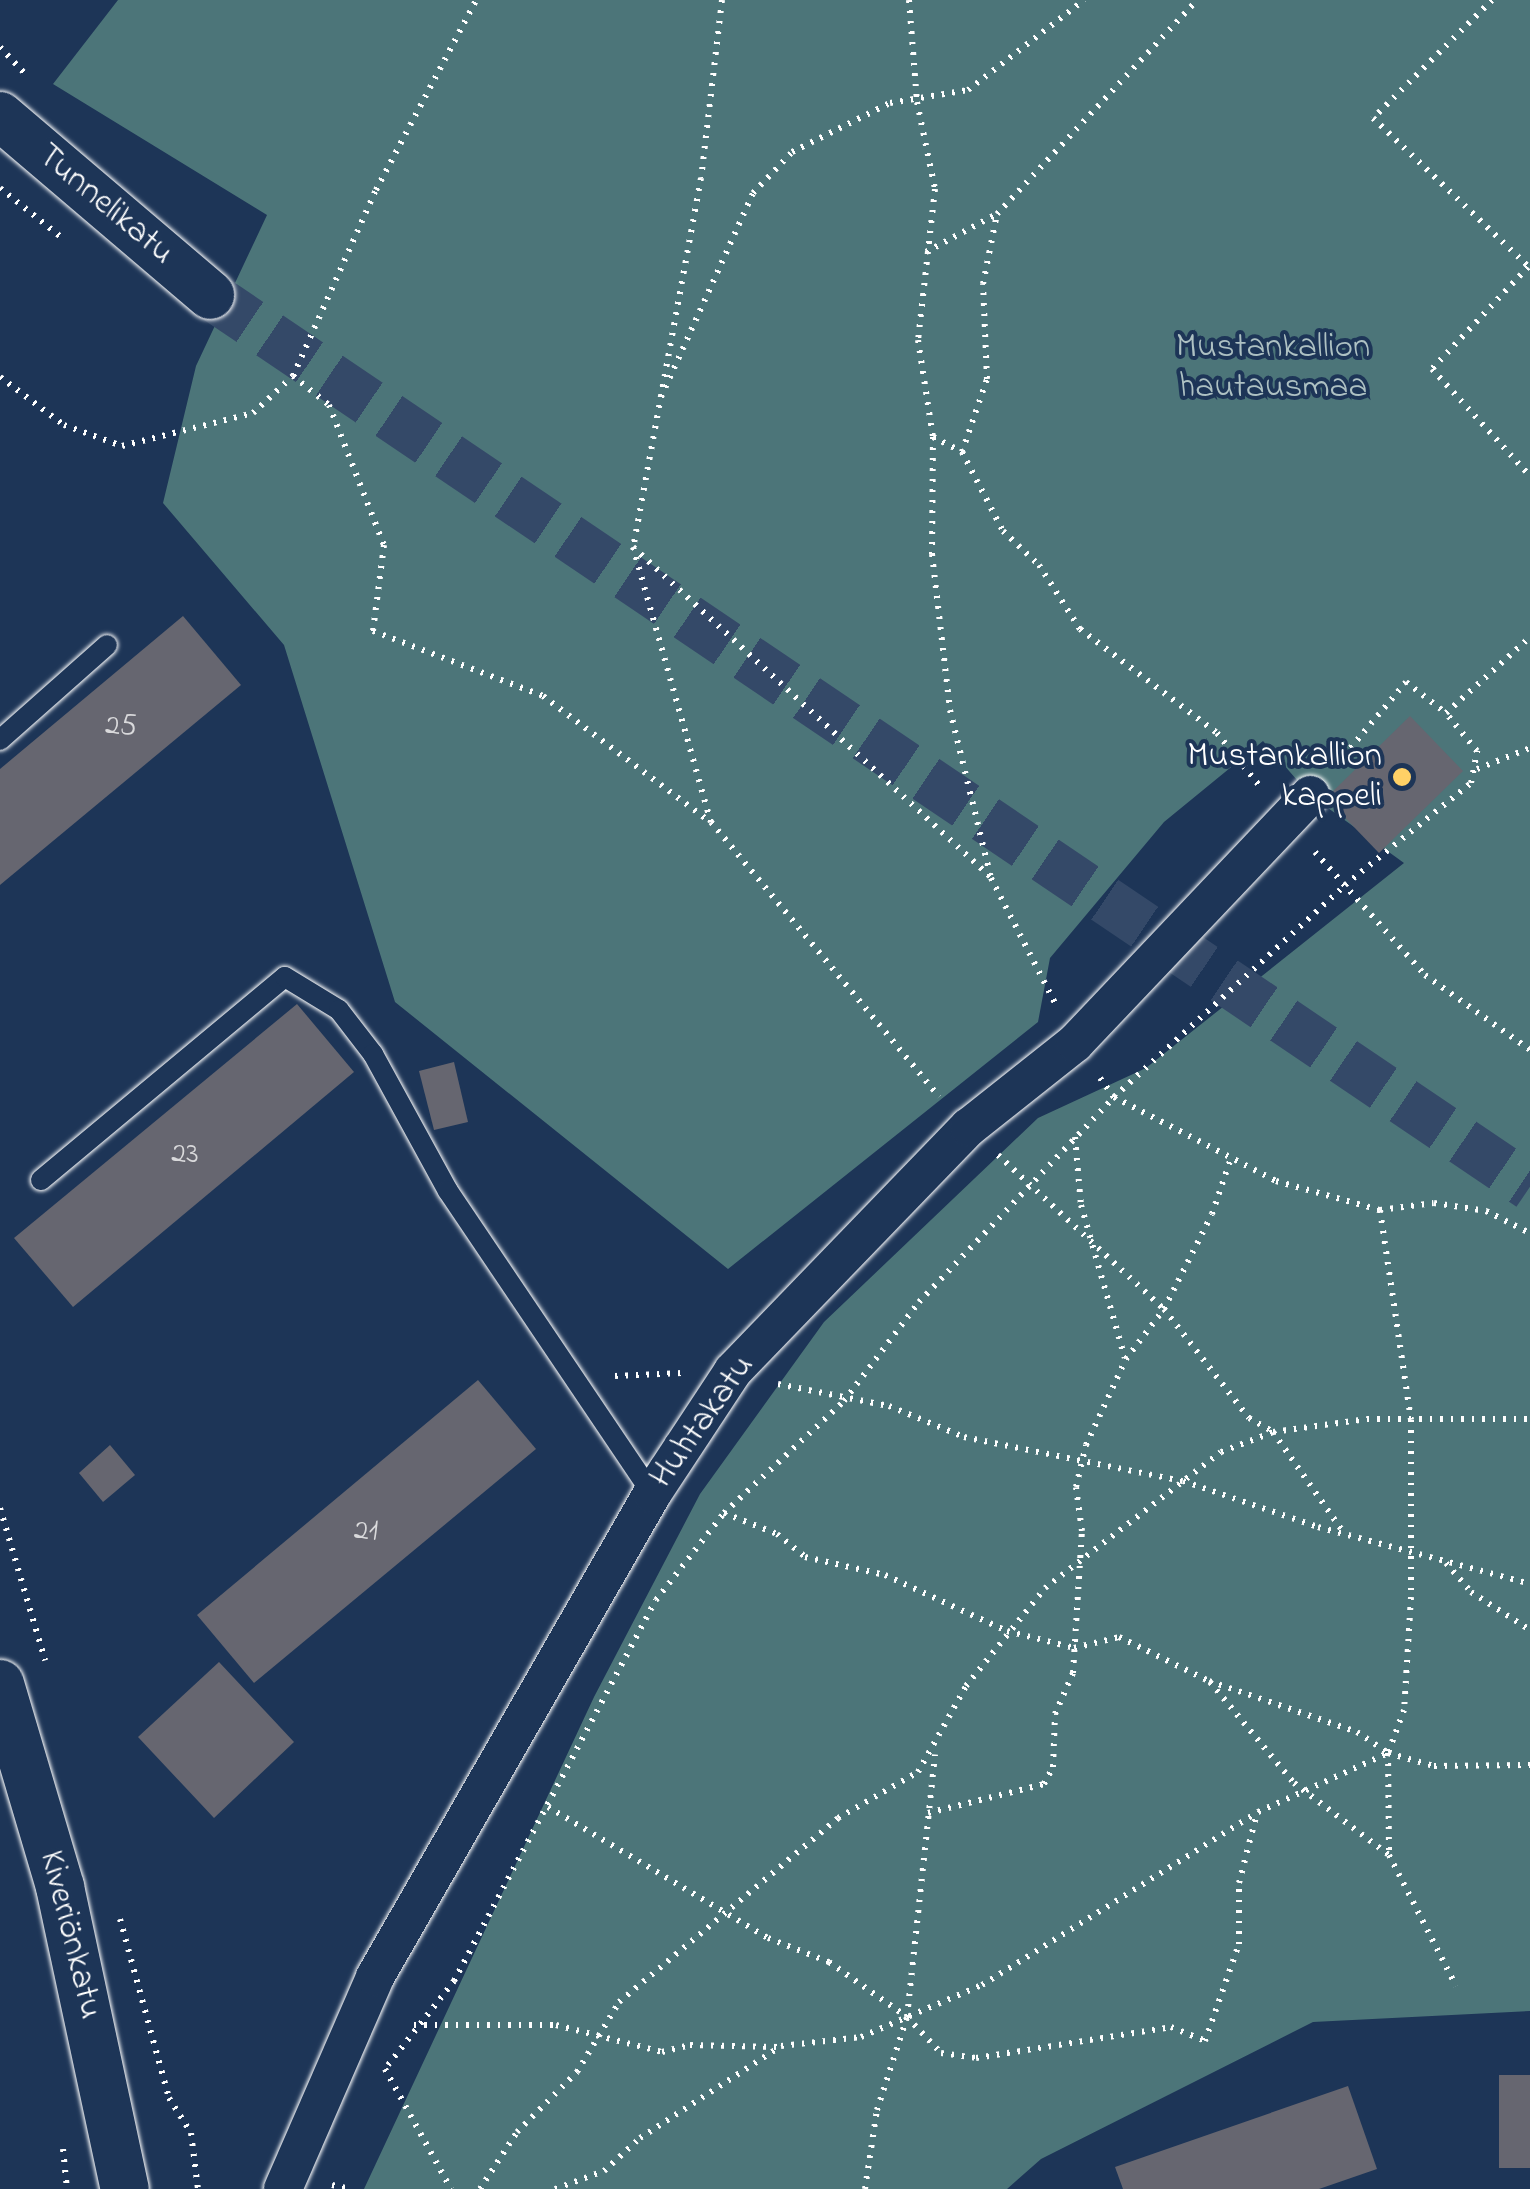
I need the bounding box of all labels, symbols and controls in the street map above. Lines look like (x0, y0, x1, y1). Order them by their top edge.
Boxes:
street label: Tunnelikatu (28, 136, 182, 274)
park label: Mustankallion hautausmaa (1176, 327, 1370, 409)
house number: 25 (105, 709, 137, 745)
place label: Mustankallion kappeli (1187, 736, 1382, 818)
marker: Mustankallion kappeli (1391, 766, 1413, 788)
house number: 23 (171, 1137, 199, 1173)
street label: Huhtakatu (642, 1347, 764, 1497)
house number: 21 (354, 1514, 378, 1550)
street label: Kiveriönkatu (29, 1846, 111, 2024)

